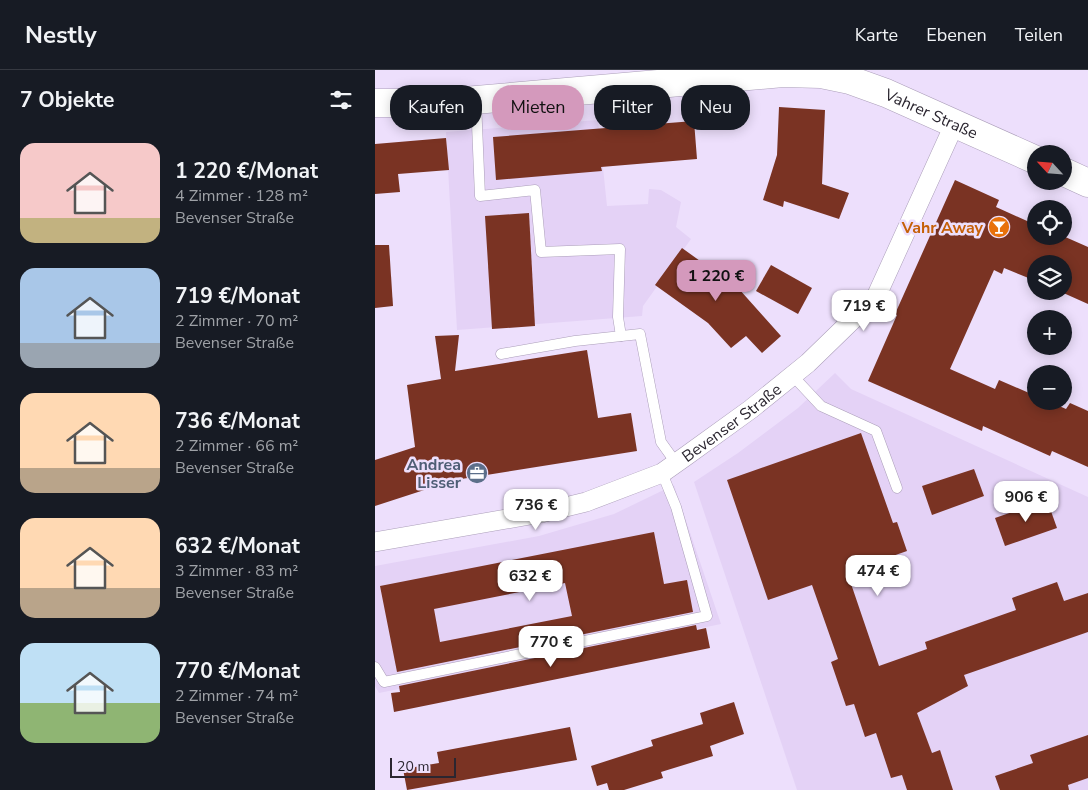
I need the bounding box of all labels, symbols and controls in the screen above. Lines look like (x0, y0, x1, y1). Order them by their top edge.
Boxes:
text: Nestly (25, 19, 97, 51)
text: Karte (855, 23, 898, 47)
text: Ebenen (926, 23, 987, 47)
text: Teilen (1015, 23, 1063, 47)
street label: Vahrer Straße (880, 83, 981, 145)
chip: Kaufen (390, 85, 482, 130)
chip: Mieten (492, 85, 584, 130)
chip: Filter (594, 85, 671, 130)
chip: Neu (681, 85, 750, 130)
text: 7 Objekte (20, 86, 114, 114)
icon: filters (327, 86, 355, 114)
north arrow (1027, 145, 1073, 190)
map controls (1027, 145, 1072, 410)
text: 1 220 €/Monat (175, 157, 318, 185)
icon: home (60, 163, 120, 223)
text: 4 Zimmer · 128 m² (175, 185, 308, 207)
button: locate (1027, 200, 1072, 245)
text: Bevenser Straße (175, 207, 294, 229)
bar icon: Vahr Away (987, 215, 1011, 239)
place label: Vahr Away (901, 217, 984, 239)
button: layers (1027, 255, 1072, 300)
pin: 1 220 € (670, 260, 762, 302)
text: 1 220 € (688, 265, 744, 287)
text: 719 €/Monat (175, 282, 300, 310)
icon: home (60, 288, 120, 348)
pin: 719 € (829, 290, 899, 332)
text: 719 € (843, 295, 885, 317)
text: 2 Zimmer · 70 m² (175, 310, 298, 332)
button: + (1027, 310, 1072, 355)
text: Bevenser Straße (175, 332, 294, 354)
button: − (1027, 365, 1072, 410)
street label: Bevenser Straße (678, 379, 786, 468)
text: 736 €/Monat (175, 407, 300, 435)
icon: home (60, 413, 120, 473)
text: 2 Zimmer · 66 m² (175, 435, 298, 457)
place label: Andrea Lisser (407, 454, 462, 494)
text: Bevenser Straße (175, 457, 294, 479)
office icon: Andrea Lisser (465, 461, 489, 485)
pin: 906 € (991, 480, 1061, 523)
text: 906 € (1005, 486, 1047, 508)
pin: 736 € (501, 488, 571, 531)
text: 736 € (515, 494, 557, 516)
text: 632 €/Monat (175, 532, 300, 560)
icon: home (60, 538, 120, 598)
pin: 474 € (843, 554, 913, 597)
text: 3 Zimmer · 83 m² (175, 560, 298, 582)
pin: 632 € (495, 560, 565, 602)
text: 474 € (857, 560, 899, 582)
text: 632 € (509, 565, 551, 587)
text: Bevenser Straße (175, 582, 294, 604)
pin: 770 € (516, 626, 586, 668)
text: 770 € (530, 631, 572, 653)
text: 770 €/Monat (175, 657, 300, 685)
icon: home (60, 663, 120, 723)
text: 2 Zimmer · 74 m² (175, 685, 298, 707)
text: Bevenser Straße (175, 707, 294, 729)
scale bar (390, 755, 456, 778)
text: 20 m (397, 757, 429, 776)

